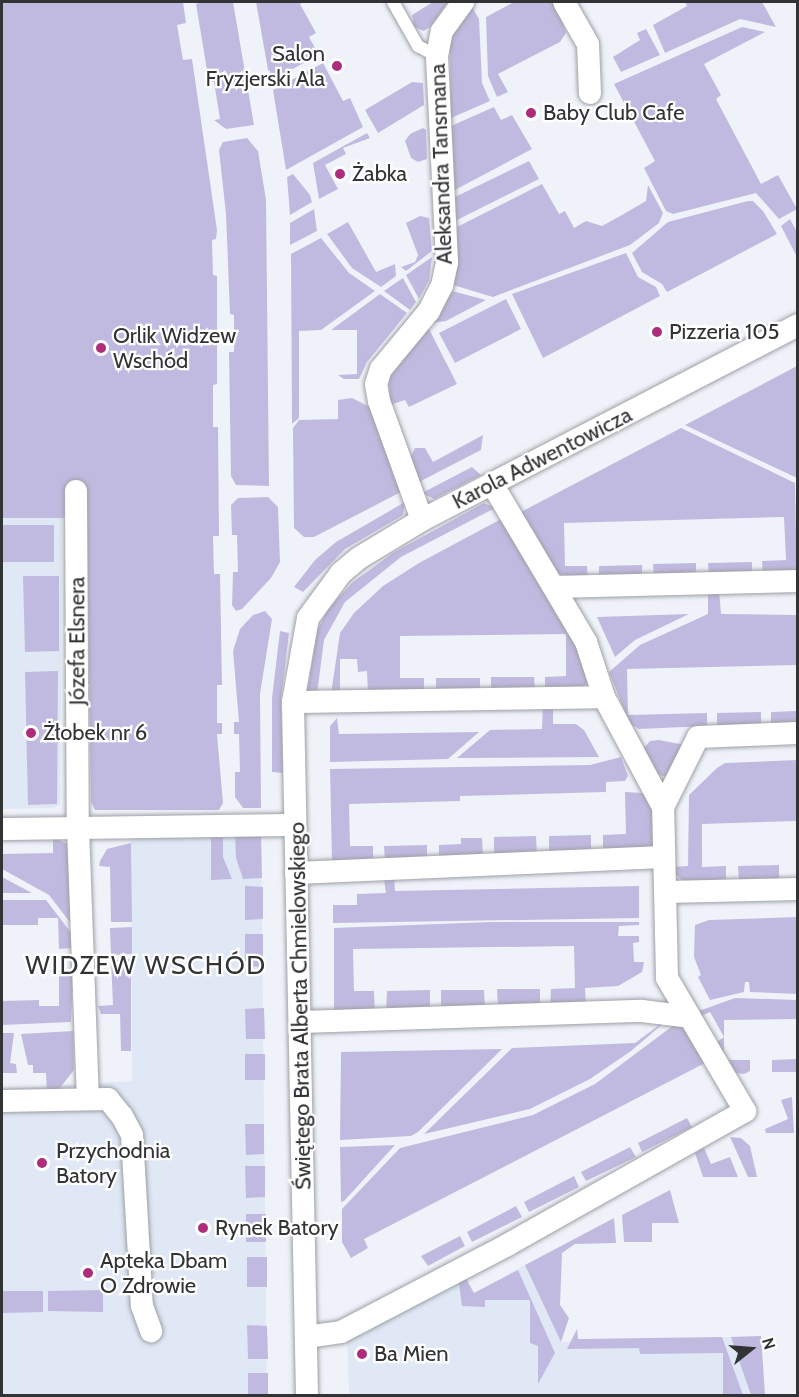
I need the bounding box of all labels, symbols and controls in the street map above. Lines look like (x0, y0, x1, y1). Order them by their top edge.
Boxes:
place label: Salon Fryzjerski Ala (205, 40, 325, 92)
marker: Salon Fryzjerski Ala (330, 59, 344, 73)
street label: Aleksandra Tansmana (424, 63, 458, 265)
place label: Baby Club Cafe (543, 100, 684, 126)
marker: Baby Club Cafe (524, 106, 538, 120)
place label: Żabka (352, 161, 407, 187)
marker: Żabka (333, 167, 347, 181)
place label: Pizzeria 105 (669, 319, 779, 345)
place label: Orlik Widzew Wschód (113, 322, 236, 374)
marker: Pizzeria 105 (650, 325, 664, 339)
marker: Orlik Widzew Wschód (94, 341, 108, 355)
street label: Karola Adwentowicza (448, 401, 636, 515)
street label: Józefa Elsnera (64, 577, 90, 705)
place label: Żłobek nr 6 (43, 720, 147, 746)
marker: Żłobek nr 6 (24, 726, 38, 740)
street label: Świętego Brata Alberta Chmielowskiego (284, 822, 316, 1190)
district label: WIDZEW WSCHÓD (25, 950, 267, 982)
place label: Przychodnia Batory (56, 1137, 170, 1188)
marker: Przychodnia Batory (33, 1154, 51, 1172)
place label: Rynek Batory (215, 1215, 339, 1241)
marker: Rynek Batory (196, 1221, 210, 1235)
place label: Apteka Dbam O Zdrowie (100, 1247, 227, 1298)
marker: Apteka Dbam O Zdrowie (81, 1266, 95, 1280)
north arrow (721, 1319, 781, 1379)
text: N (758, 1335, 779, 1352)
place label: Ba Mien (374, 1341, 449, 1367)
marker: Ba Mien (355, 1347, 369, 1361)

